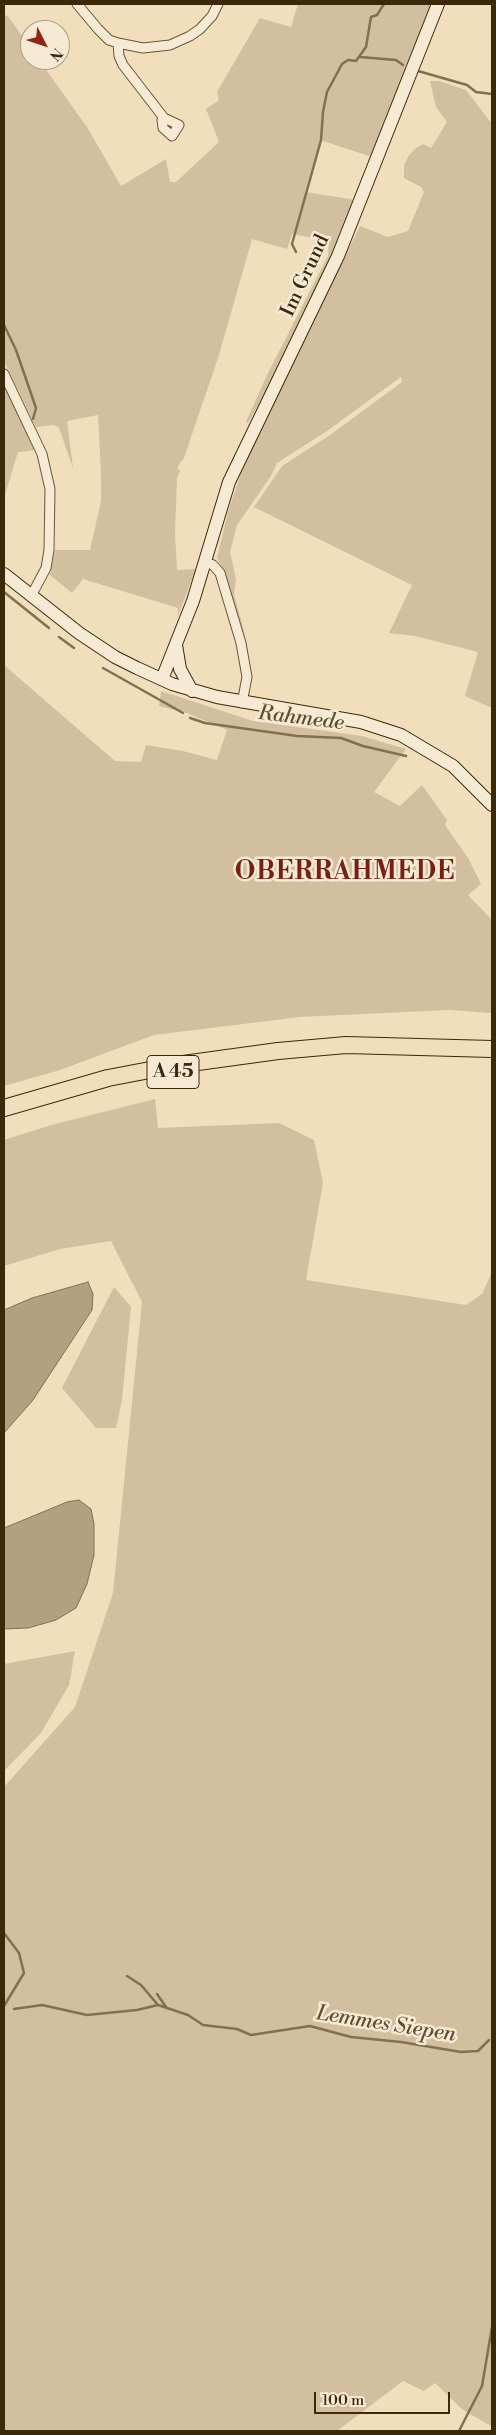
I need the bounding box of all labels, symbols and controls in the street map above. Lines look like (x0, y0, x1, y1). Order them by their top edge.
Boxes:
north arrow (20, 20, 70, 70)
text: N (45, 44, 66, 64)
street label: Im Grund (277, 231, 335, 321)
water label: Rahmede (257, 701, 345, 737)
district label: OBERRAHMEDE (233, 858, 457, 888)
road number: A 45 (147, 1056, 199, 1088)
water label: Lemmes Siepen (315, 2002, 457, 2048)
scale bar (316, 2382, 452, 2414)
text: 100 m (322, 2391, 364, 2410)

